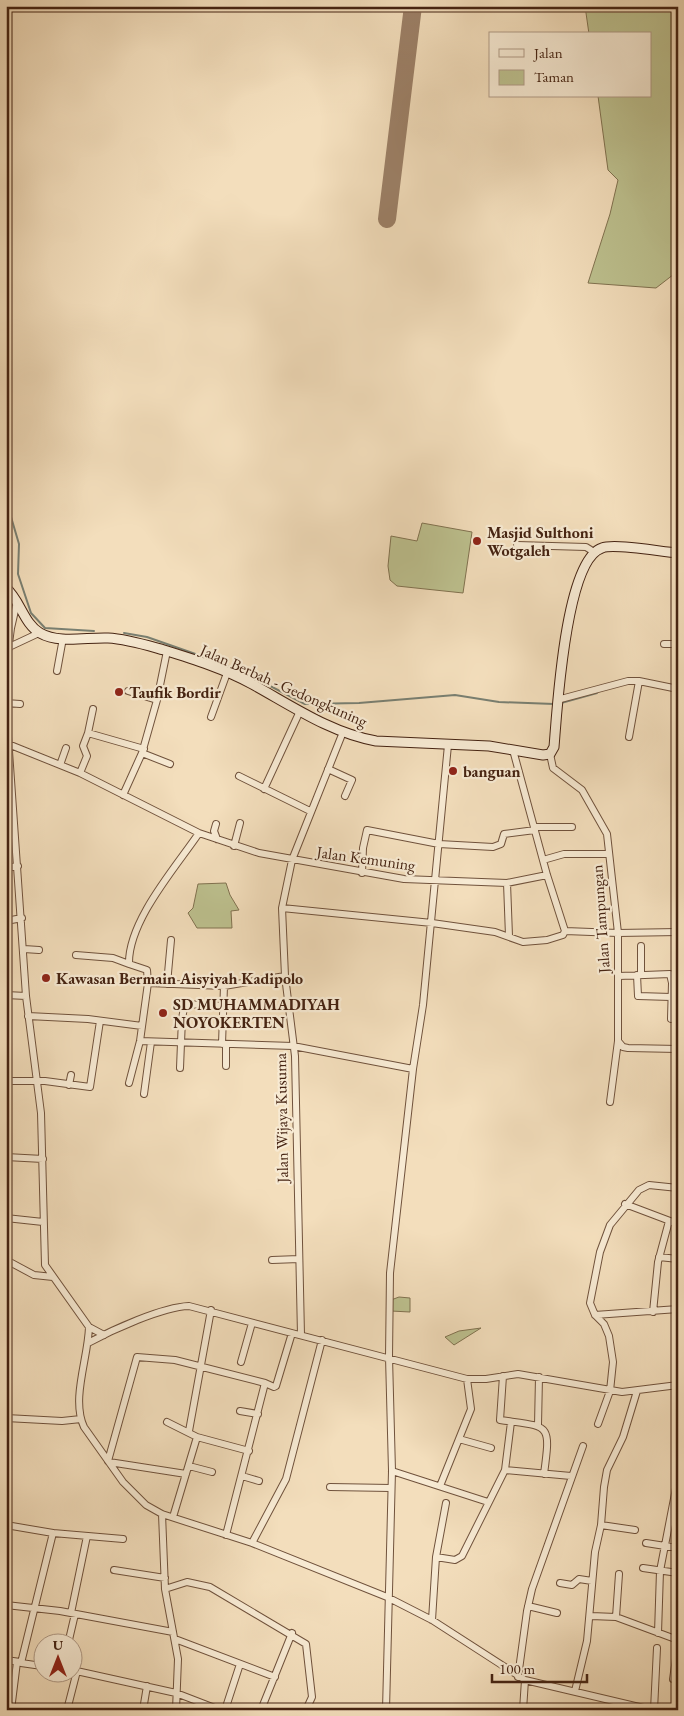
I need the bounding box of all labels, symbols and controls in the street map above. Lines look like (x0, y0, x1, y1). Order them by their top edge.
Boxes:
legend (489, 32, 652, 98)
text: Jalan (532, 43, 563, 62)
text: Taman (534, 67, 574, 86)
place label: Masjid Sulthoni Wotgaleh (487, 522, 594, 561)
marker: Masjid Sulthoni Wotgaleh (471, 535, 483, 547)
street label: Jalan Berbah - Gedongkuning (195, 638, 372, 732)
place label: Taufik Bordir (129, 682, 221, 703)
marker: Taufik Bordir (113, 686, 125, 698)
place label: banguan (463, 761, 521, 782)
marker: banguan (447, 765, 459, 777)
street label: Jalan Kemuning (313, 841, 418, 876)
street label: Jalan Tampungan (586, 864, 615, 976)
place label: Kawasan Bermain Aisyiyah Kadipolo (56, 968, 303, 989)
marker: Kawasan Bermain Aisyiyah Kadipolo (40, 972, 52, 984)
place label: SD MUHAMMADIYAH NOYOKERTEN (173, 994, 340, 1033)
marker: SD MUHAMMADIYAH NOYOKERTEN (157, 1007, 169, 1019)
street label: Jalan Wijaya Kusuma (270, 1052, 293, 1185)
north arrow (32, 1634, 82, 1684)
text: U (53, 1636, 64, 1654)
scale bar (492, 1651, 586, 1683)
text: 100 m (499, 1659, 536, 1678)

